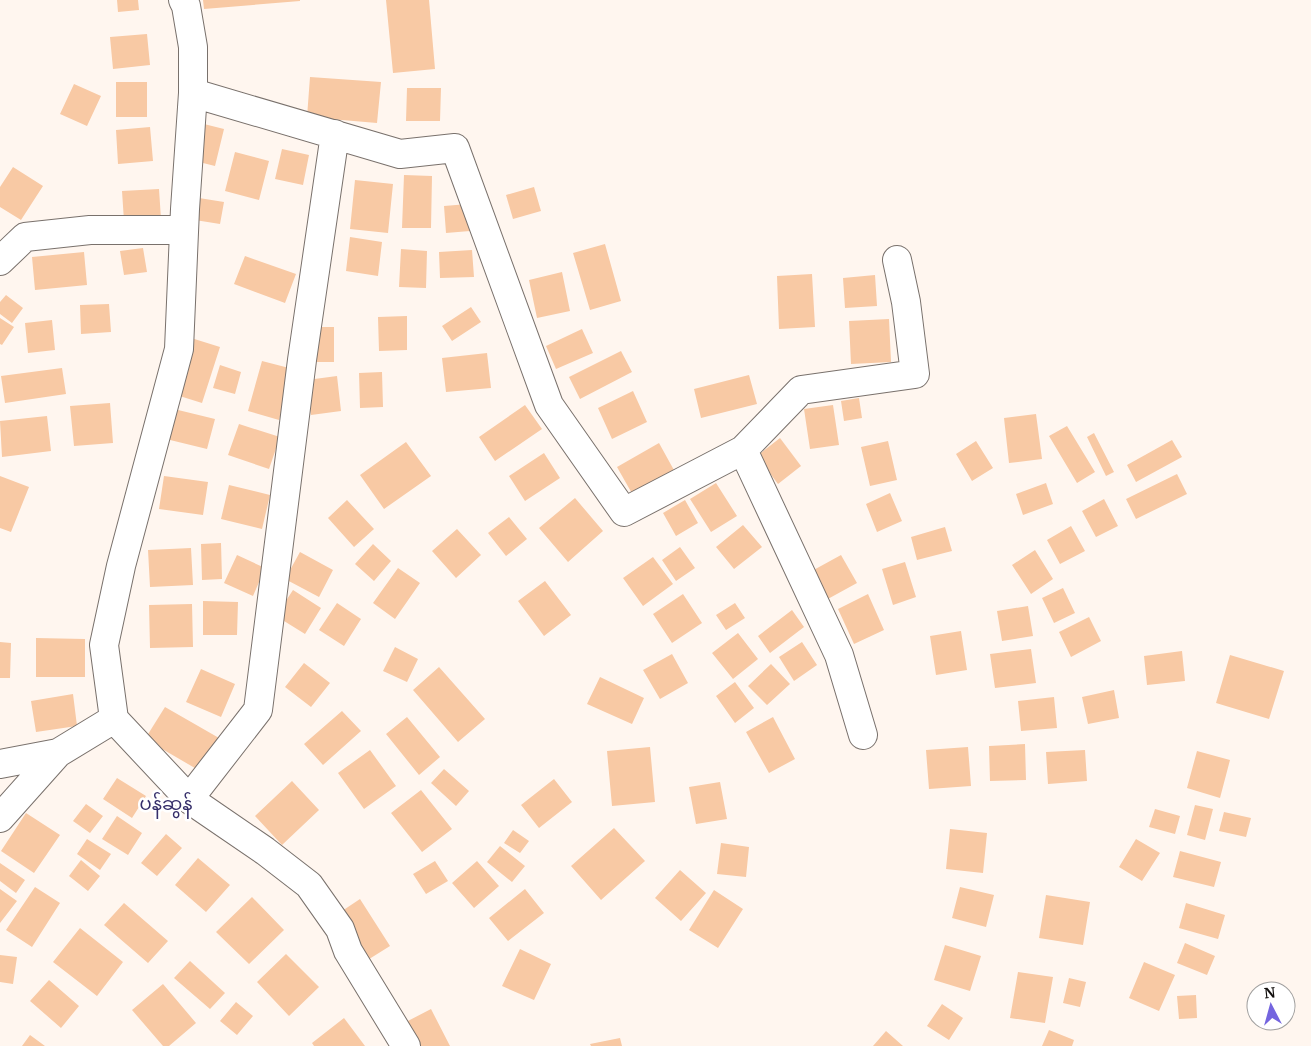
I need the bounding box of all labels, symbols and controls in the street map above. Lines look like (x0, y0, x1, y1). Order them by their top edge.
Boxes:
district label: ပန်ဆွန် (140, 791, 192, 819)
north arrow (1246, 981, 1296, 1031)
text: N (1263, 984, 1276, 1003)

